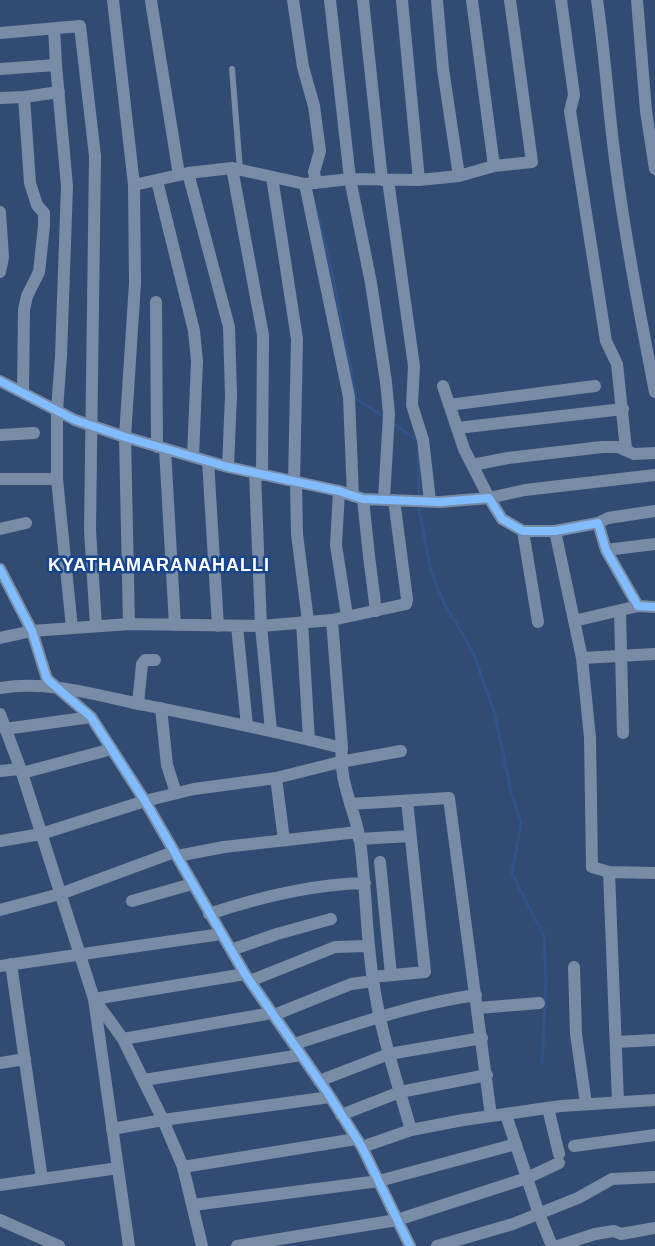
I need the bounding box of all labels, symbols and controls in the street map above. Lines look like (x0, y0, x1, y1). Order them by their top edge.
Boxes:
district label: KYATHAMARANAHALLI (46, 555, 272, 577)

